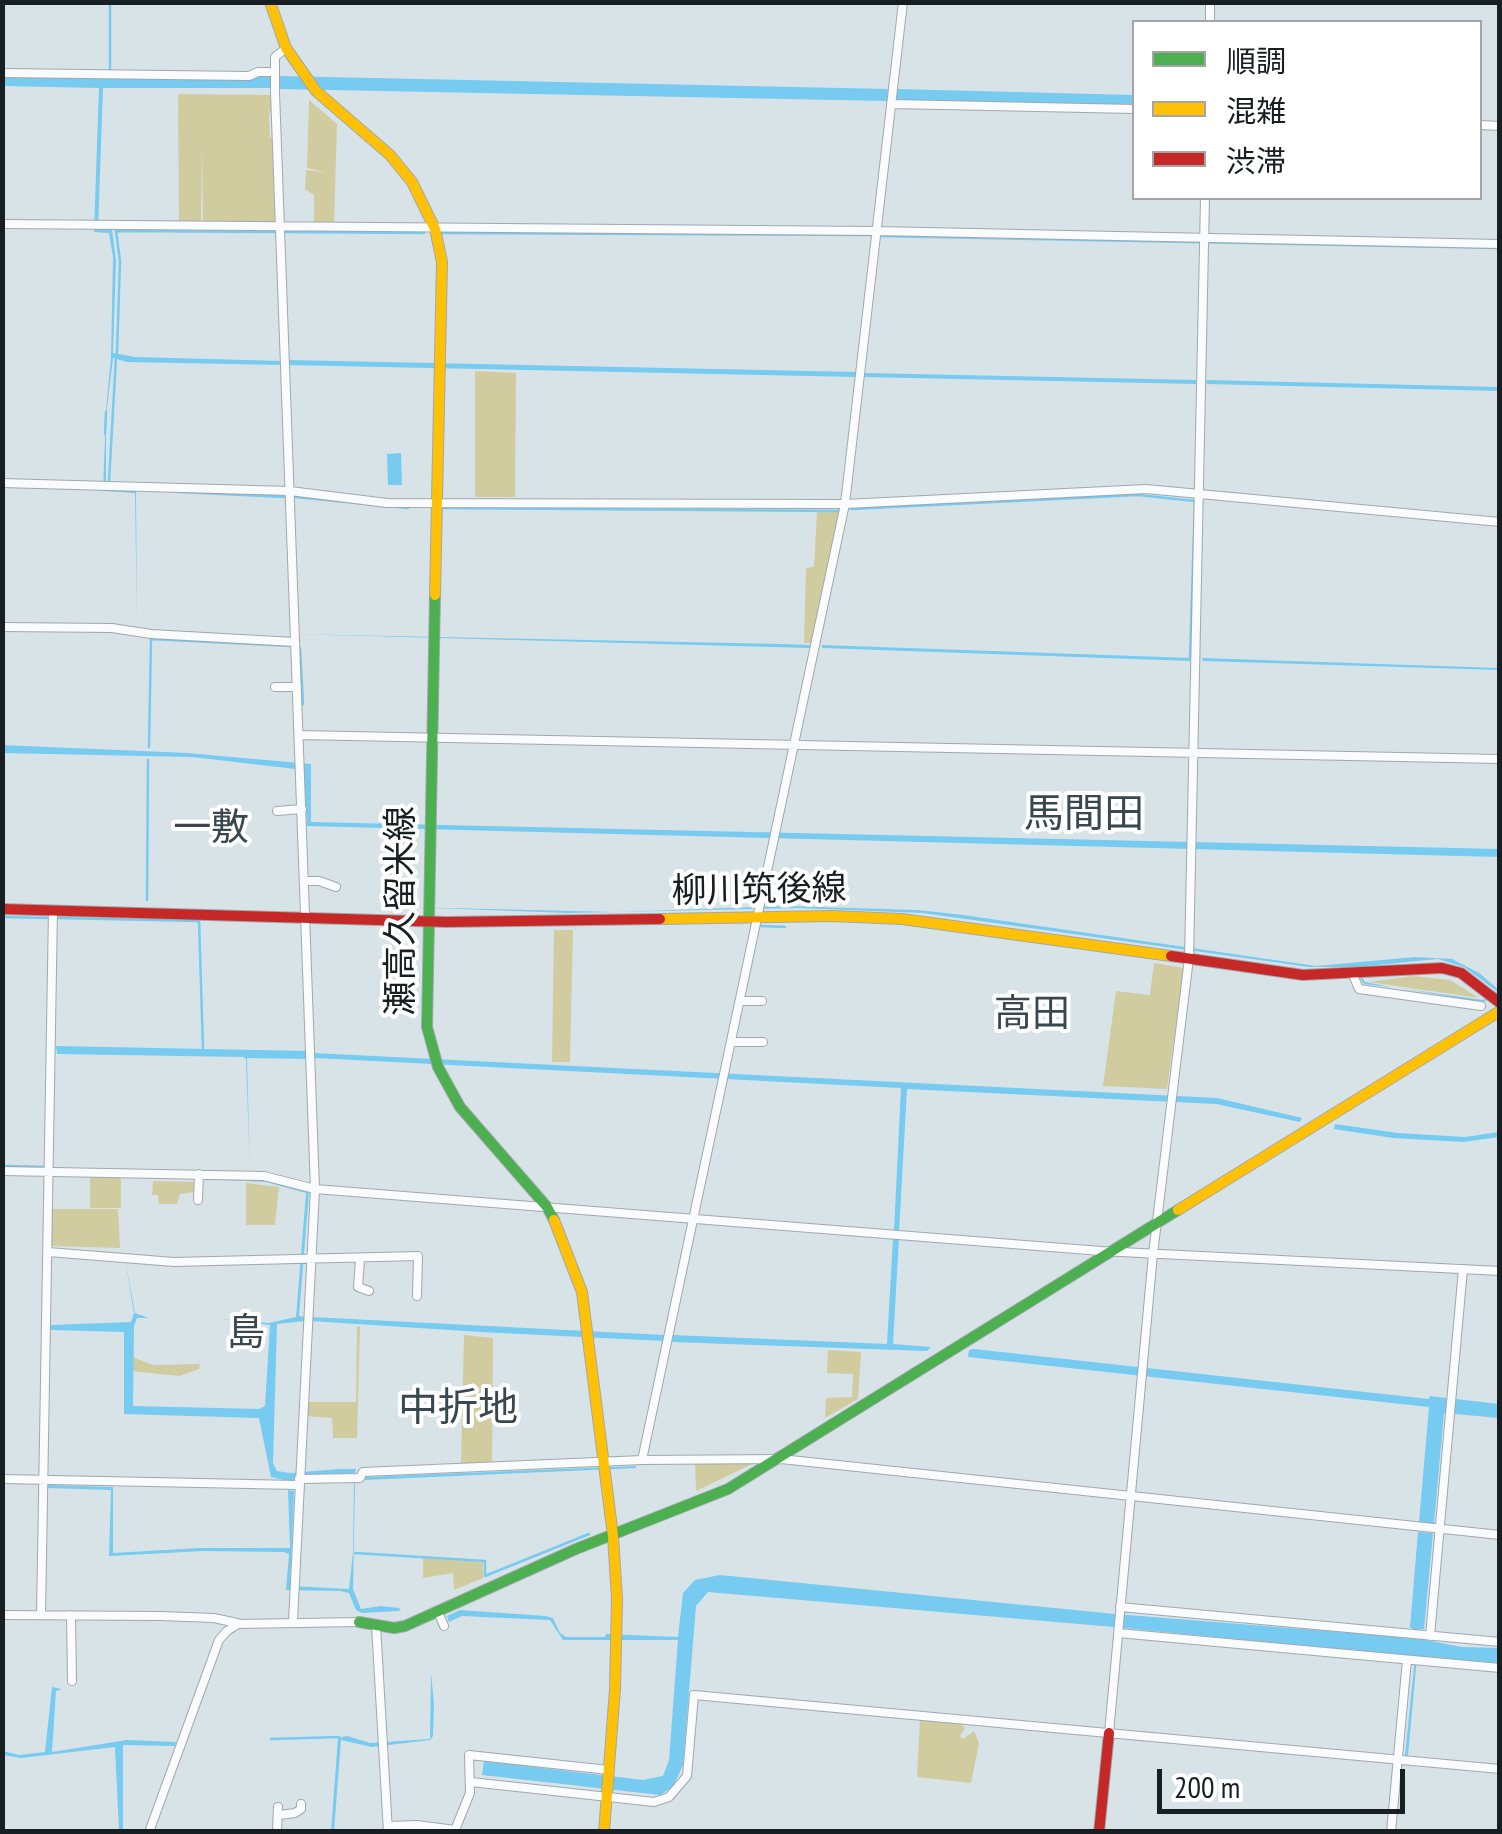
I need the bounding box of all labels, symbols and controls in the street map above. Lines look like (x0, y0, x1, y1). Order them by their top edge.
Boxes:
legend (1132, 20, 1482, 200)
text: 順調 (1226, 41, 1286, 80)
text: 混雑 (1226, 91, 1286, 130)
text: 渋滞 (1226, 141, 1286, 180)
district label: 馬間田 (1024, 792, 1144, 840)
district label: 一敷 (173, 806, 249, 852)
street label: 瀬高久留米線 (381, 806, 423, 1016)
street label: 柳川筑後線 (671, 868, 847, 914)
district label: 高田 (994, 992, 1070, 1038)
district label: 島 (227, 1311, 265, 1357)
district label: 中折地 (398, 1386, 518, 1434)
scale bar (1162, 1749, 1410, 1811)
text: 200 m (1174, 1767, 1240, 1806)

